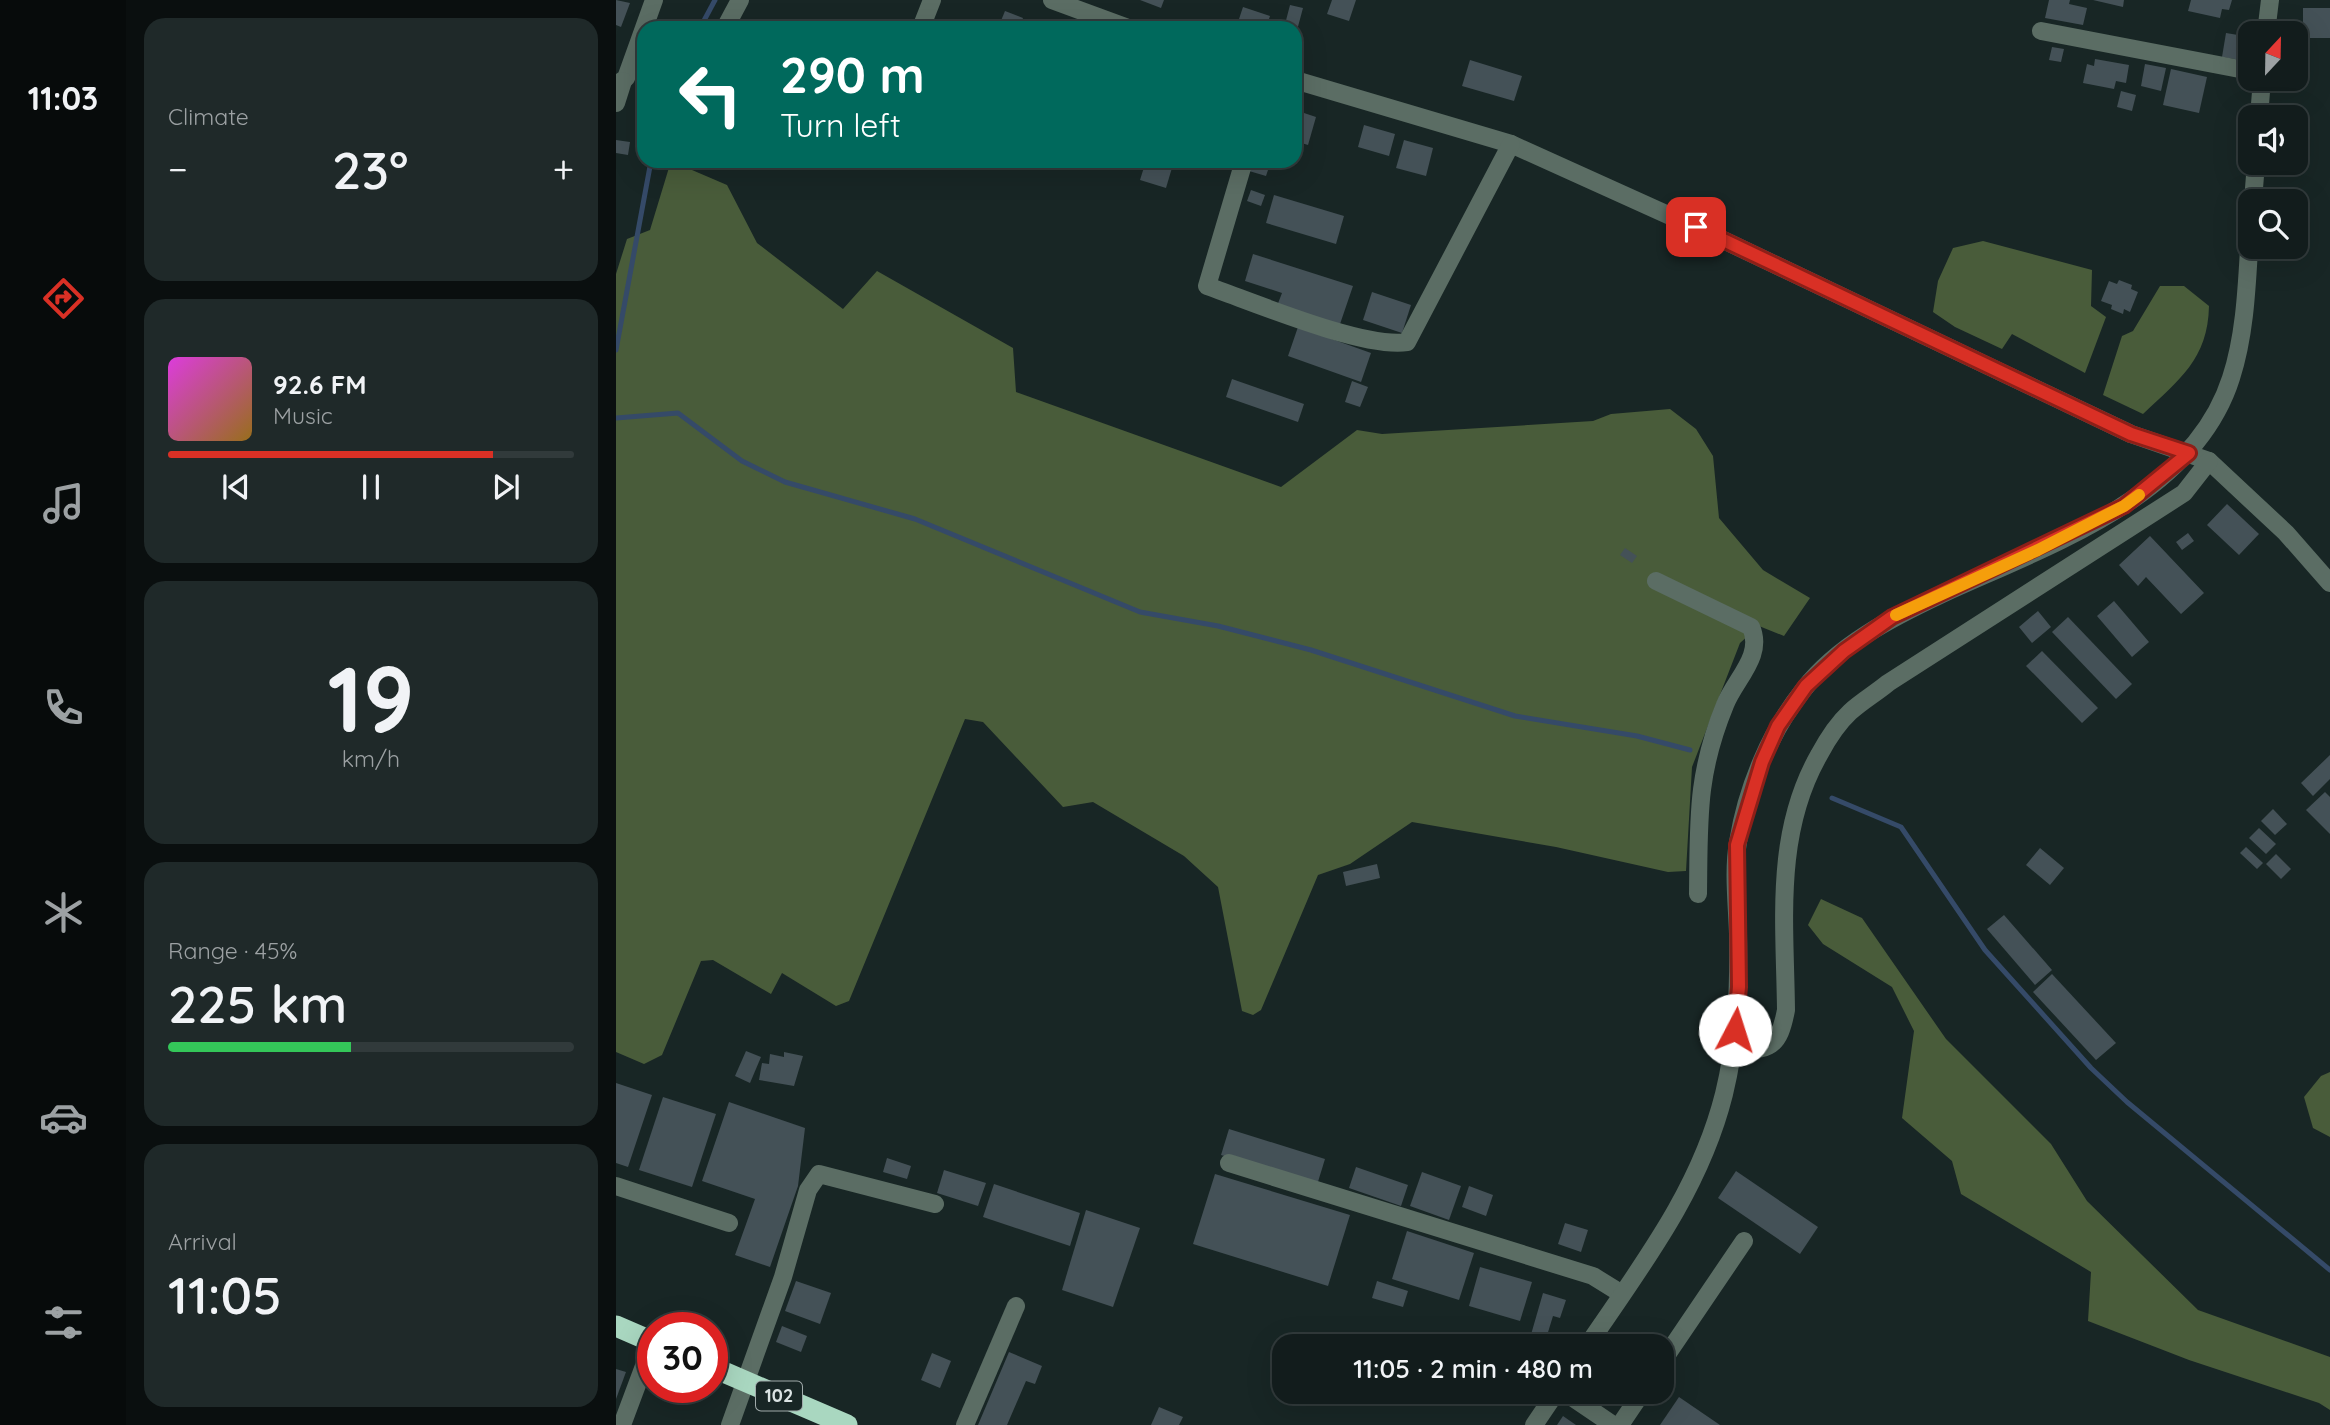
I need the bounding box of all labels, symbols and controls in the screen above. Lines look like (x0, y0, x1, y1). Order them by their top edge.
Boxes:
north arrow (2238, 21, 2308, 91)
map controls (2238, 21, 2308, 259)
text: 290 m (780, 44, 925, 105)
icon: left (665, 49, 756, 140)
text: 11:03 (28, 78, 98, 118)
text: Climate (168, 102, 249, 131)
text: Turn left (780, 105, 901, 145)
button: sound (2238, 105, 2308, 175)
text: 23° (332, 137, 408, 202)
text: − (168, 145, 188, 193)
text: + (553, 145, 574, 193)
button: search (2238, 189, 2308, 259)
pin (1666, 197, 1726, 257)
icon: arrive (1677, 208, 1715, 246)
icon: directions (39, 274, 88, 323)
text: 92.6 FM (273, 368, 367, 401)
text: Music (273, 401, 333, 430)
icon: previous (217, 468, 255, 506)
icon: pause (352, 468, 390, 506)
icon: next (487, 468, 525, 506)
icon: music (39, 479, 88, 528)
text: 19 (327, 641, 415, 755)
icon: phone (39, 683, 88, 732)
text: km/h (342, 744, 400, 773)
icon: climate (39, 888, 88, 937)
text: Range · 45% (168, 936, 297, 965)
text: 225 km (168, 971, 347, 1036)
position arrow (1698, 993, 1772, 1067)
icon: car (39, 1093, 88, 1142)
text: Arrival (168, 1227, 237, 1256)
text: 11:05 (168, 1262, 282, 1327)
icon: filters (39, 1298, 88, 1347)
speed limit sign: 30 (637, 1312, 728, 1403)
text: 11:05 · 2 min · 480 m (1353, 1352, 1593, 1385)
road number: 102 (756, 1381, 802, 1410)

